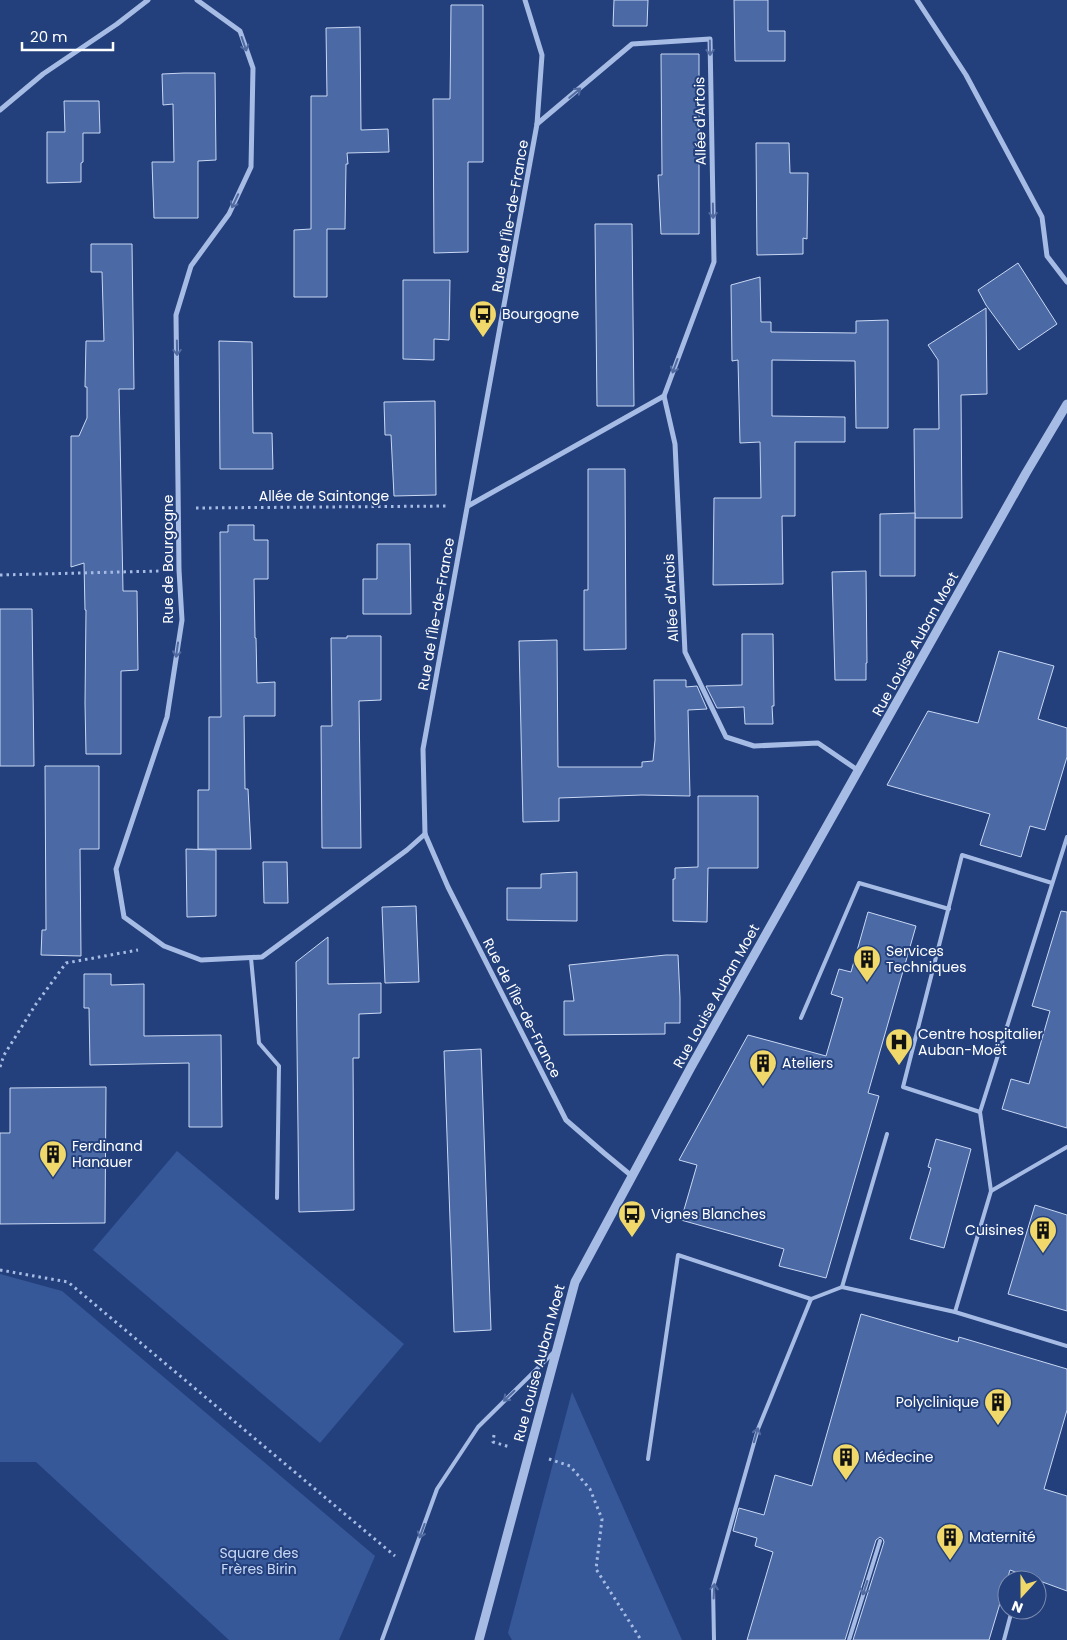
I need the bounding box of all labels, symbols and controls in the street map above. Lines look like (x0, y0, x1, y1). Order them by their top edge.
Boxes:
scale bar (22, 20, 114, 52)
text: 20 m (30, 26, 68, 47)
one-way arrow (240, 36, 249, 51)
one-way arrow (706, 40, 715, 56)
street label: Allée d'Artois (689, 77, 711, 165)
one-way arrow (568, 87, 581, 98)
street label: Rue de l'Île-de-France (487, 138, 533, 294)
one-way arrow (230, 193, 240, 208)
one-way arrow (708, 202, 718, 218)
bus stop icon: Bourgogne (468, 299, 498, 338)
place label: Bourgogne (502, 304, 580, 324)
one-way arrow (172, 340, 182, 356)
one-way arrow (670, 358, 679, 373)
street label: Allée de Saintonge (259, 486, 390, 506)
street label: Rue de Bourgogne (158, 494, 178, 624)
street label: Rue de l'Île-de-France (413, 536, 459, 692)
street label: Allée d'Artois (659, 553, 683, 643)
street label: Rue Louise Auban Moet (867, 568, 963, 720)
one-way arrow (172, 642, 182, 658)
street label: Rue Louise Auban Moet (668, 920, 764, 1072)
street label: Rue de l'Île-de-France (478, 935, 566, 1082)
place label: Services Techniques (886, 941, 967, 977)
building icon: Services Techniques (852, 944, 882, 983)
place label: Centre hospitalier Auban-Moët (918, 1024, 1043, 1060)
hospital icon: Centre hospitalier Auban-Moët (884, 1027, 914, 1066)
building icon: Ateliers (748, 1048, 778, 1087)
place label: Ateliers (782, 1053, 833, 1073)
place label: Ferdinand Hanauer (72, 1136, 143, 1172)
building icon: Ferdinand Hanauer (38, 1139, 68, 1178)
bus stop icon: Vignes Blanches (617, 1199, 647, 1238)
place label: Vignes Blanches (651, 1204, 766, 1224)
building icon: Cuisines (1028, 1215, 1058, 1254)
place label: Cuisines (965, 1220, 1024, 1240)
street label: Rue Louise Auban Moet (508, 1282, 570, 1444)
building icon: Polyclinique (983, 1387, 1013, 1426)
one-way arrow (504, 1390, 516, 1402)
place label: Polyclinique (896, 1392, 979, 1412)
one-way arrow (752, 1427, 762, 1443)
building icon: Médecine (831, 1442, 861, 1481)
place label: Médecine (865, 1447, 934, 1467)
building icon: Maternité (935, 1522, 965, 1561)
one-way arrow (417, 1523, 426, 1538)
place label: Maternité (969, 1527, 1036, 1547)
park label: Square des Frères Birin (219, 1543, 299, 1579)
north arrow (997, 1570, 1047, 1620)
one-way arrow (860, 1580, 870, 1596)
one-way arrow (709, 1584, 718, 1600)
text: N (1009, 1596, 1026, 1618)

